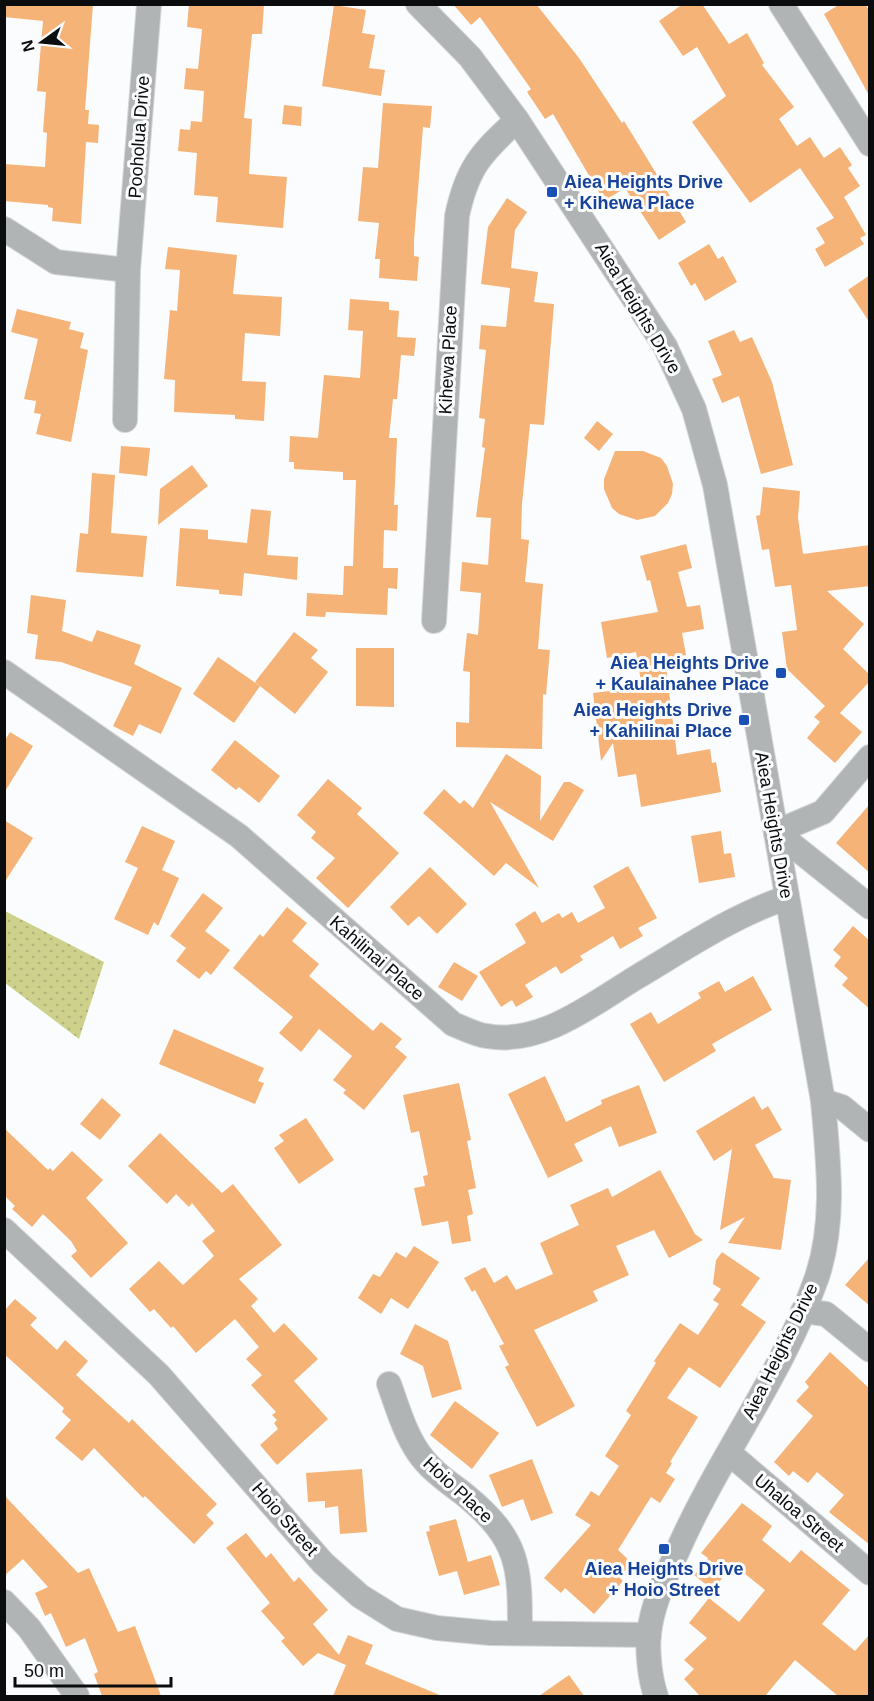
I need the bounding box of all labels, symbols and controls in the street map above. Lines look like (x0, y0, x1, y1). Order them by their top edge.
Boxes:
north arrow (12, 12, 72, 72)
text: N (18, 38, 38, 54)
street label: Pooholua Drive (125, 75, 153, 199)
place label: Aiea Heights Drive + Kihewa Place (564, 172, 723, 213)
marker: Aiea Heights Drive + Kihewa Place (545, 185, 559, 199)
street label: Aiea Heights Drive (591, 239, 685, 377)
street label: Kihewa Place (435, 305, 461, 415)
place label: Aiea Heights Drive + Kaulainahee Place (595, 653, 769, 694)
marker: Aiea Heights Drive + Kaulainahee Place (774, 666, 788, 680)
place label: Aiea Heights Drive + Kahilinai Place (573, 700, 732, 741)
marker: Aiea Heights Drive + Kahilinai Place (737, 713, 751, 727)
street label: Aiea Heights Drive (751, 750, 797, 900)
street label: Kahilinai Place (326, 912, 428, 1004)
street label: Aiea Heights Drive (738, 1280, 822, 1422)
street label: Hoio Place (419, 1453, 497, 1527)
street label: Uhaloa Street (750, 1470, 848, 1556)
street label: Hoio Street (248, 1478, 322, 1560)
marker: Aiea Heights Drive + Hoio Street (657, 1542, 671, 1556)
place label: Aiea Heights Drive + Hoio Street (584, 1559, 744, 1600)
scale bar (15, 1650, 171, 1688)
text: 50 m (24, 1661, 64, 1681)

